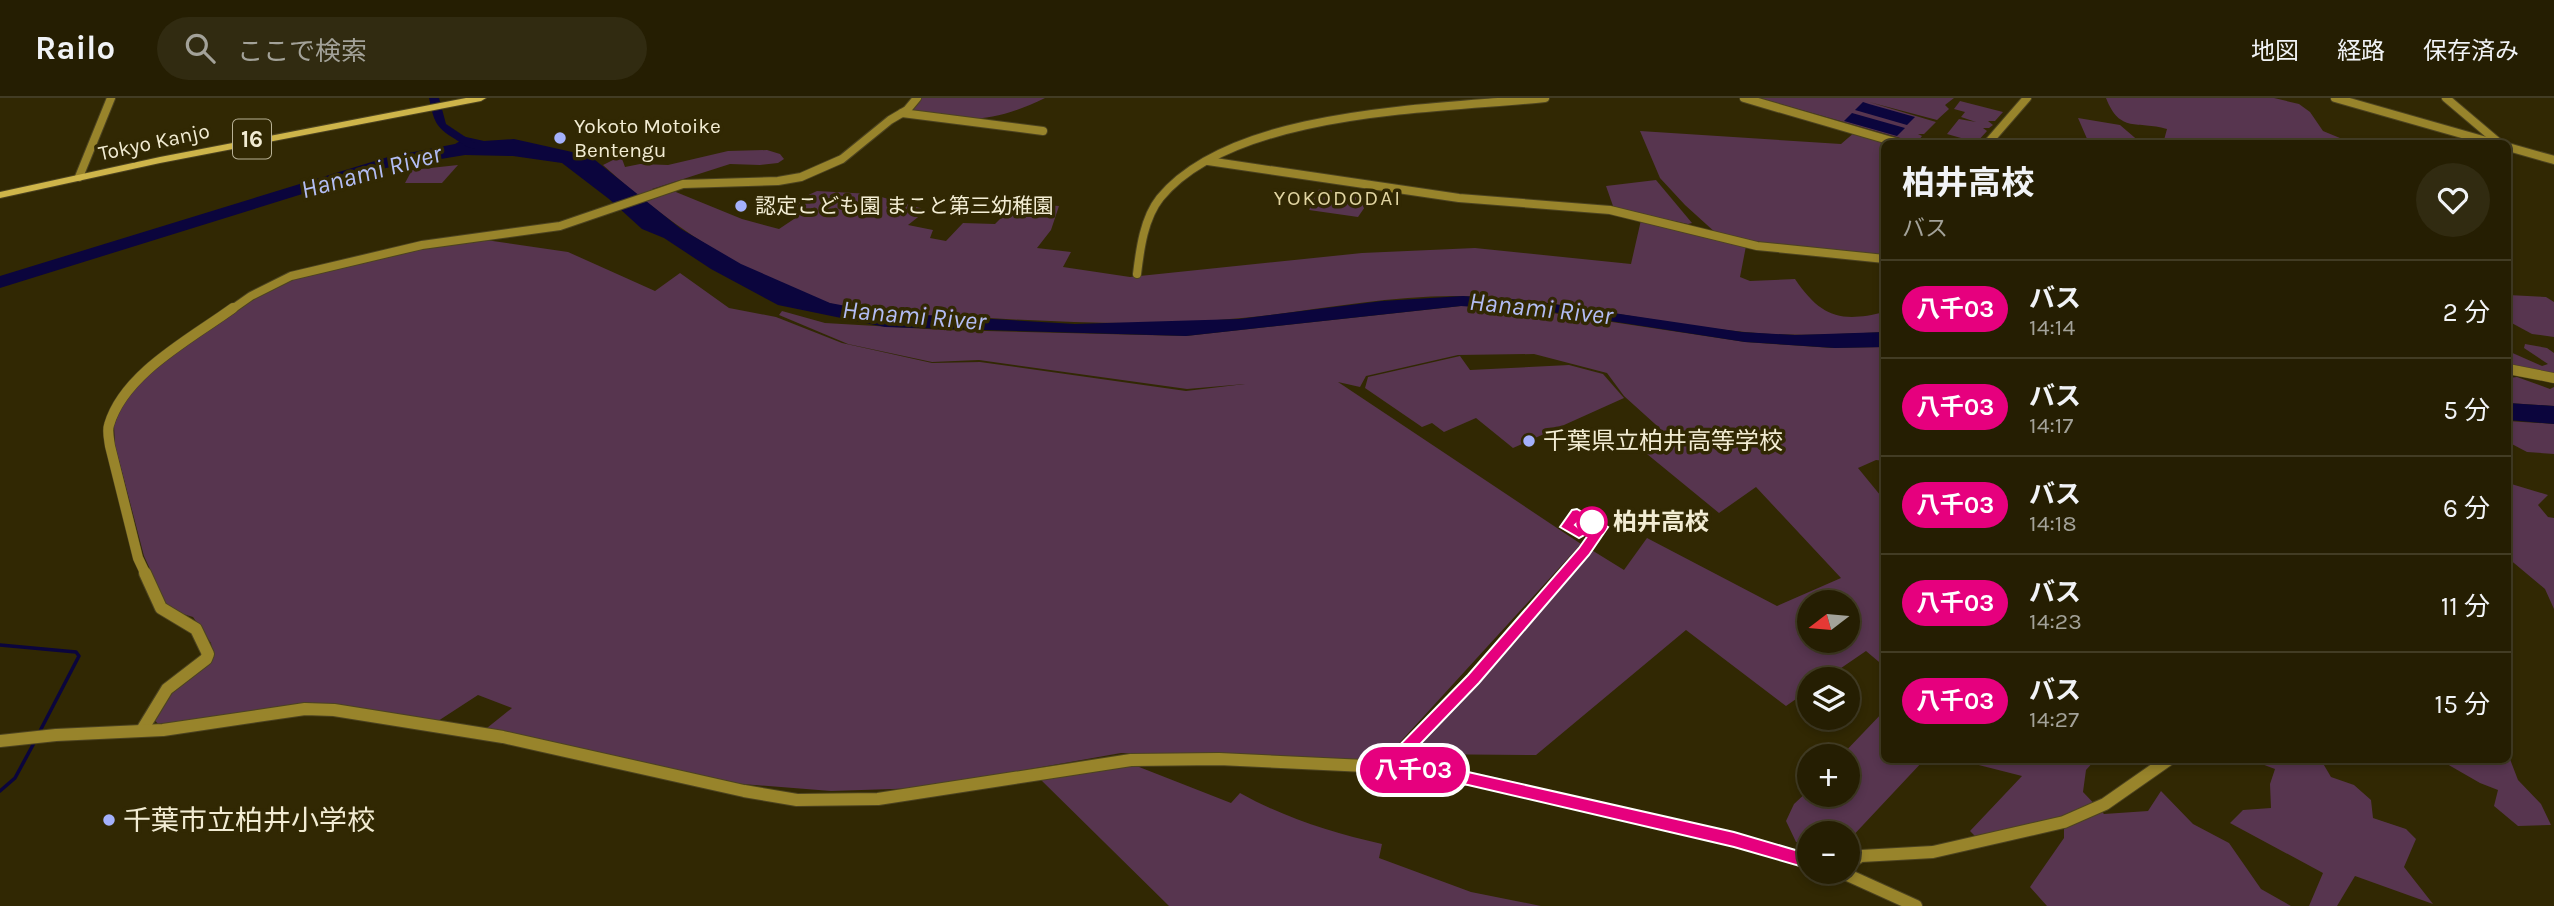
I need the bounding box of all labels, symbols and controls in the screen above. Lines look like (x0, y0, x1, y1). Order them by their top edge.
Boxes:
search box (157, 17, 647, 80)
text: Railo (35, 29, 115, 67)
icon: search (181, 29, 219, 67)
text: ここで検索 (237, 36, 367, 67)
text: 地図 (2251, 37, 2299, 65)
text: 経路 (2337, 37, 2385, 65)
text: 保存済み (2423, 37, 2519, 65)
place label: Yokoto Motoike Bentengu (574, 114, 721, 162)
street label: Tokyo Kanjo (96, 119, 212, 165)
road number: 16 (233, 120, 271, 158)
marker: Yokoto Motoike Bentengu (552, 130, 568, 146)
water label: Hanami River (297, 138, 446, 205)
button: heart (2416, 163, 2490, 237)
text: 柏井高校 (1902, 164, 2034, 202)
district label: YOKODODAI (1274, 186, 1402, 210)
place label: 認定こども園 まこと第三幼稚園 (755, 194, 1054, 218)
marker: 認定こども園 まこと第三幼稚園 (733, 198, 749, 214)
text: バス (1902, 215, 1948, 242)
text: バス (2029, 283, 2081, 314)
water label: Hanami River (1467, 286, 1615, 332)
water label: Hanami River (841, 294, 988, 337)
text: 八千03 (1916, 295, 1994, 323)
text: 2 分 (2443, 297, 2490, 328)
text: 14:14 (2029, 314, 2075, 341)
text: バス (2029, 381, 2081, 412)
text: 八千03 (1916, 393, 1994, 421)
text: 5 分 (2443, 395, 2490, 426)
text: 14:17 (2029, 412, 2073, 439)
place label: 千葉県立柏井高等学校 (1543, 427, 1783, 455)
marker: 千葉県立柏井高等学校 (1521, 433, 1537, 449)
text: バス (2029, 479, 2081, 510)
text: 八千03 (1916, 491, 1994, 519)
text: 6 分 (2443, 493, 2490, 524)
marker: 柏井高校 (1577, 507, 1607, 537)
place label: 柏井高校 (1613, 508, 1709, 536)
text: 14:18 (2029, 510, 2077, 537)
text: バス (2029, 577, 2081, 608)
text: 八千03 (1916, 589, 1994, 617)
north arrow (1797, 590, 1860, 653)
map controls (1797, 590, 1860, 884)
text: 11 分 (2441, 591, 2490, 622)
text: 14:23 (2029, 608, 2082, 635)
button: layers (1797, 667, 1860, 730)
text: バス (2029, 675, 2081, 706)
text: 八千03 (1916, 687, 1994, 715)
text: 15 分 (2435, 689, 2490, 720)
text: 14:27 (2029, 706, 2079, 733)
button: + (1797, 744, 1860, 807)
line badge: 八千03 (1364, 747, 1462, 793)
text: 八千03 (1374, 756, 1452, 784)
place label: 千葉市立柏井小学校 (123, 804, 375, 837)
marker: 千葉市立柏井小学校 (101, 812, 117, 828)
button: − (1797, 821, 1860, 884)

